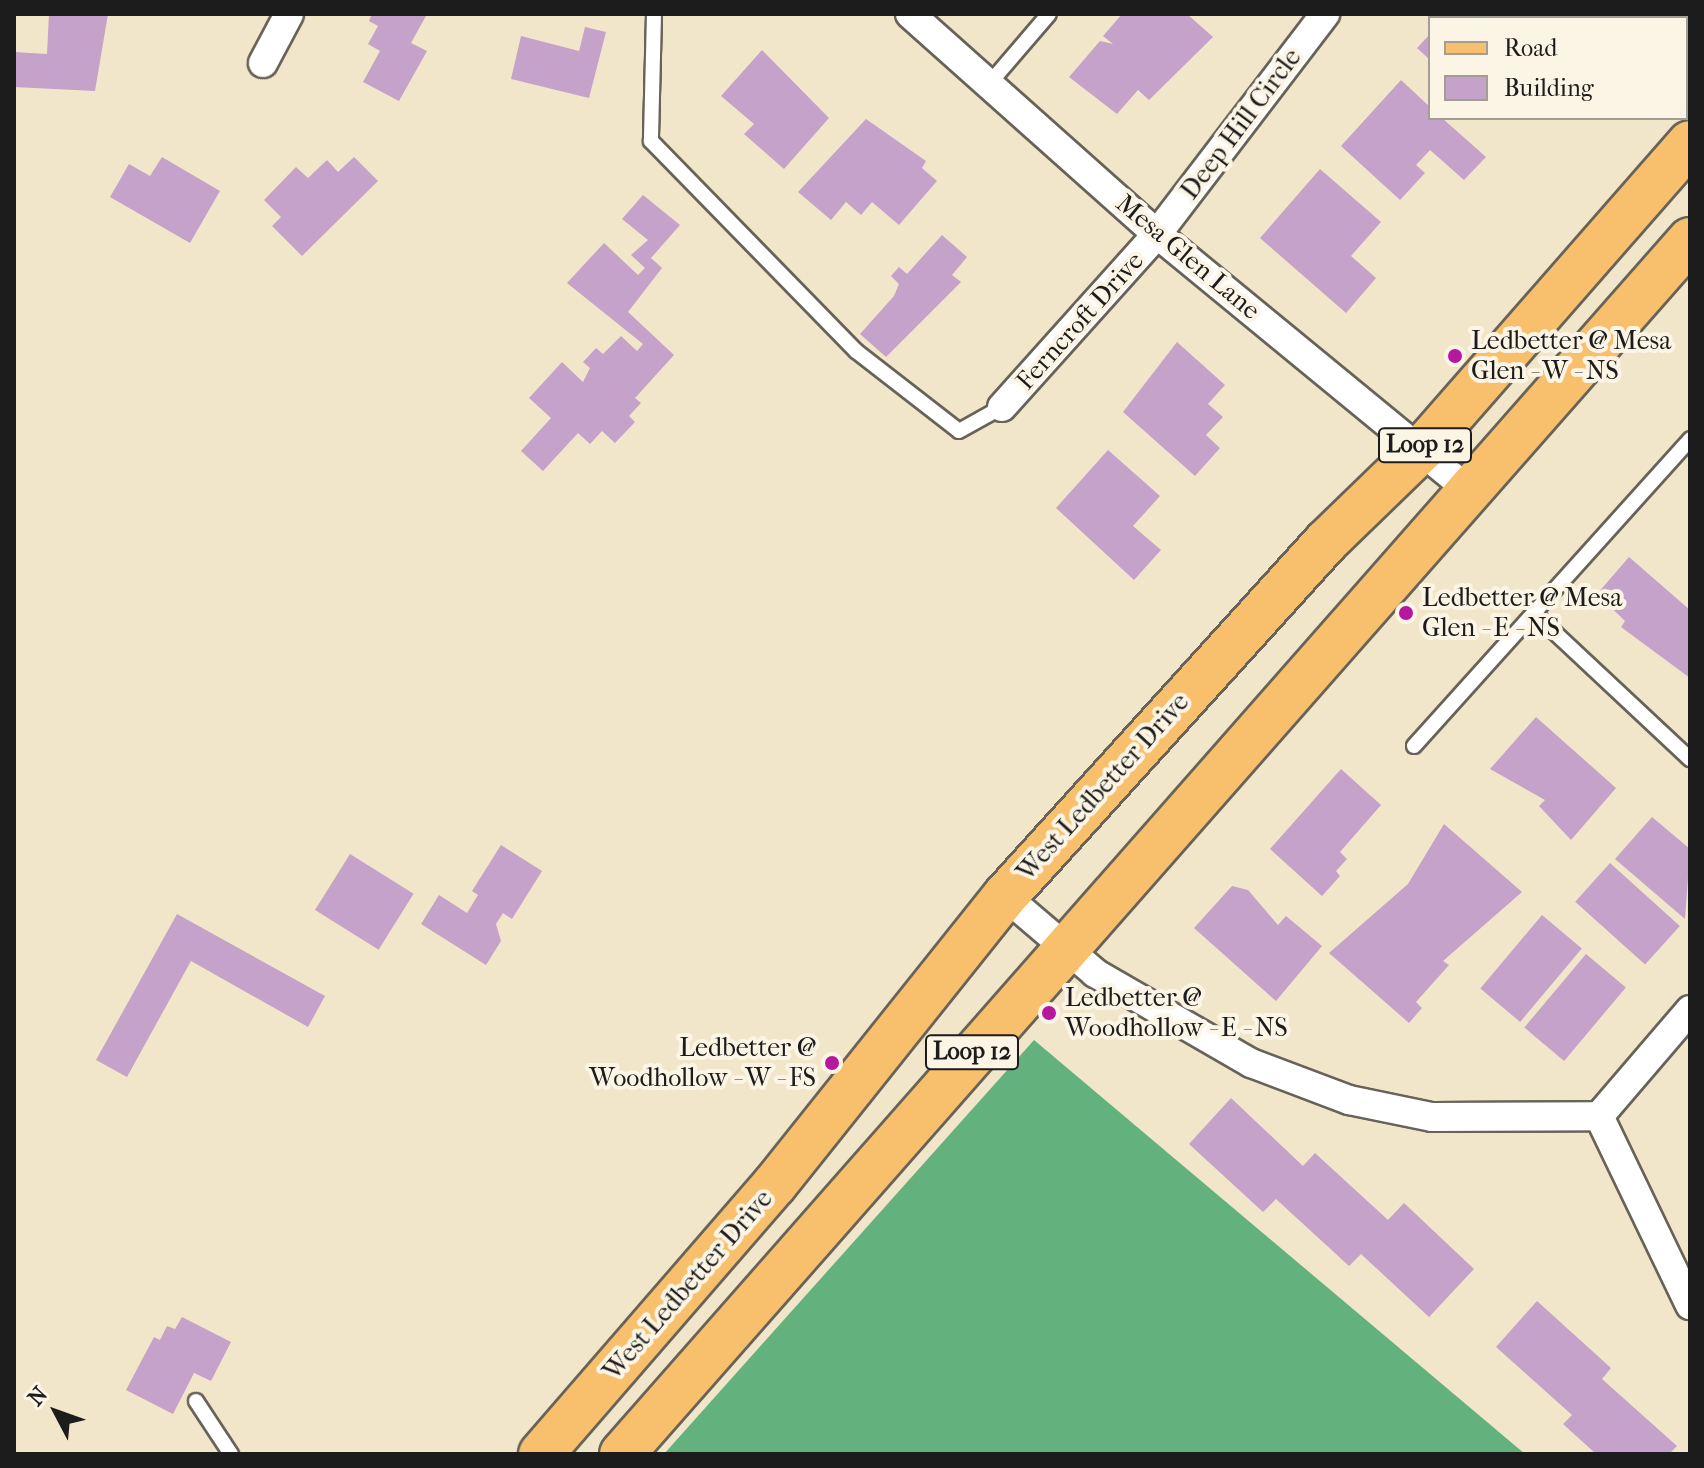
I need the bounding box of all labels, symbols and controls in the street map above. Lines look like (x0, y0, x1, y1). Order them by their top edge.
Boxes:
legend (1428, 16, 1688, 120)
text: Road (1504, 34, 1557, 62)
street label: Deep Hill Circle (1174, 42, 1308, 206)
text: Building (1504, 74, 1594, 102)
street label: Mesa Glen Lane (1110, 188, 1266, 326)
street label: Ferncroft Drive (1010, 246, 1150, 396)
place label: Ledbetter @ Mesa Glen - W - NS (1471, 325, 1671, 386)
marker: Ledbetter @ Mesa Glen - W - NS (1446, 347, 1464, 365)
road number: Loop 12 (1377, 425, 1473, 465)
place label: Ledbetter @ Mesa Glen - E - NS (1422, 582, 1622, 644)
marker: Ledbetter @ Mesa Glen - E - NS (1397, 604, 1415, 622)
street label: West Ledbetter Drive (1010, 687, 1196, 887)
place label: Ledbetter @ Woodhollow - E - NS (1065, 982, 1288, 1044)
marker: Ledbetter @ Woodhollow - E - NS (1040, 1004, 1058, 1022)
place label: Ledbetter @ Woodhollow - W - FS (589, 1032, 816, 1094)
road number: Loop 12 (924, 1032, 1020, 1072)
marker: Ledbetter @ Woodhollow - W - FS (823, 1054, 841, 1072)
street label: West Ledbetter Drive (597, 1183, 779, 1387)
north arrow (16, 1372, 96, 1452)
text: N (23, 1381, 53, 1411)

